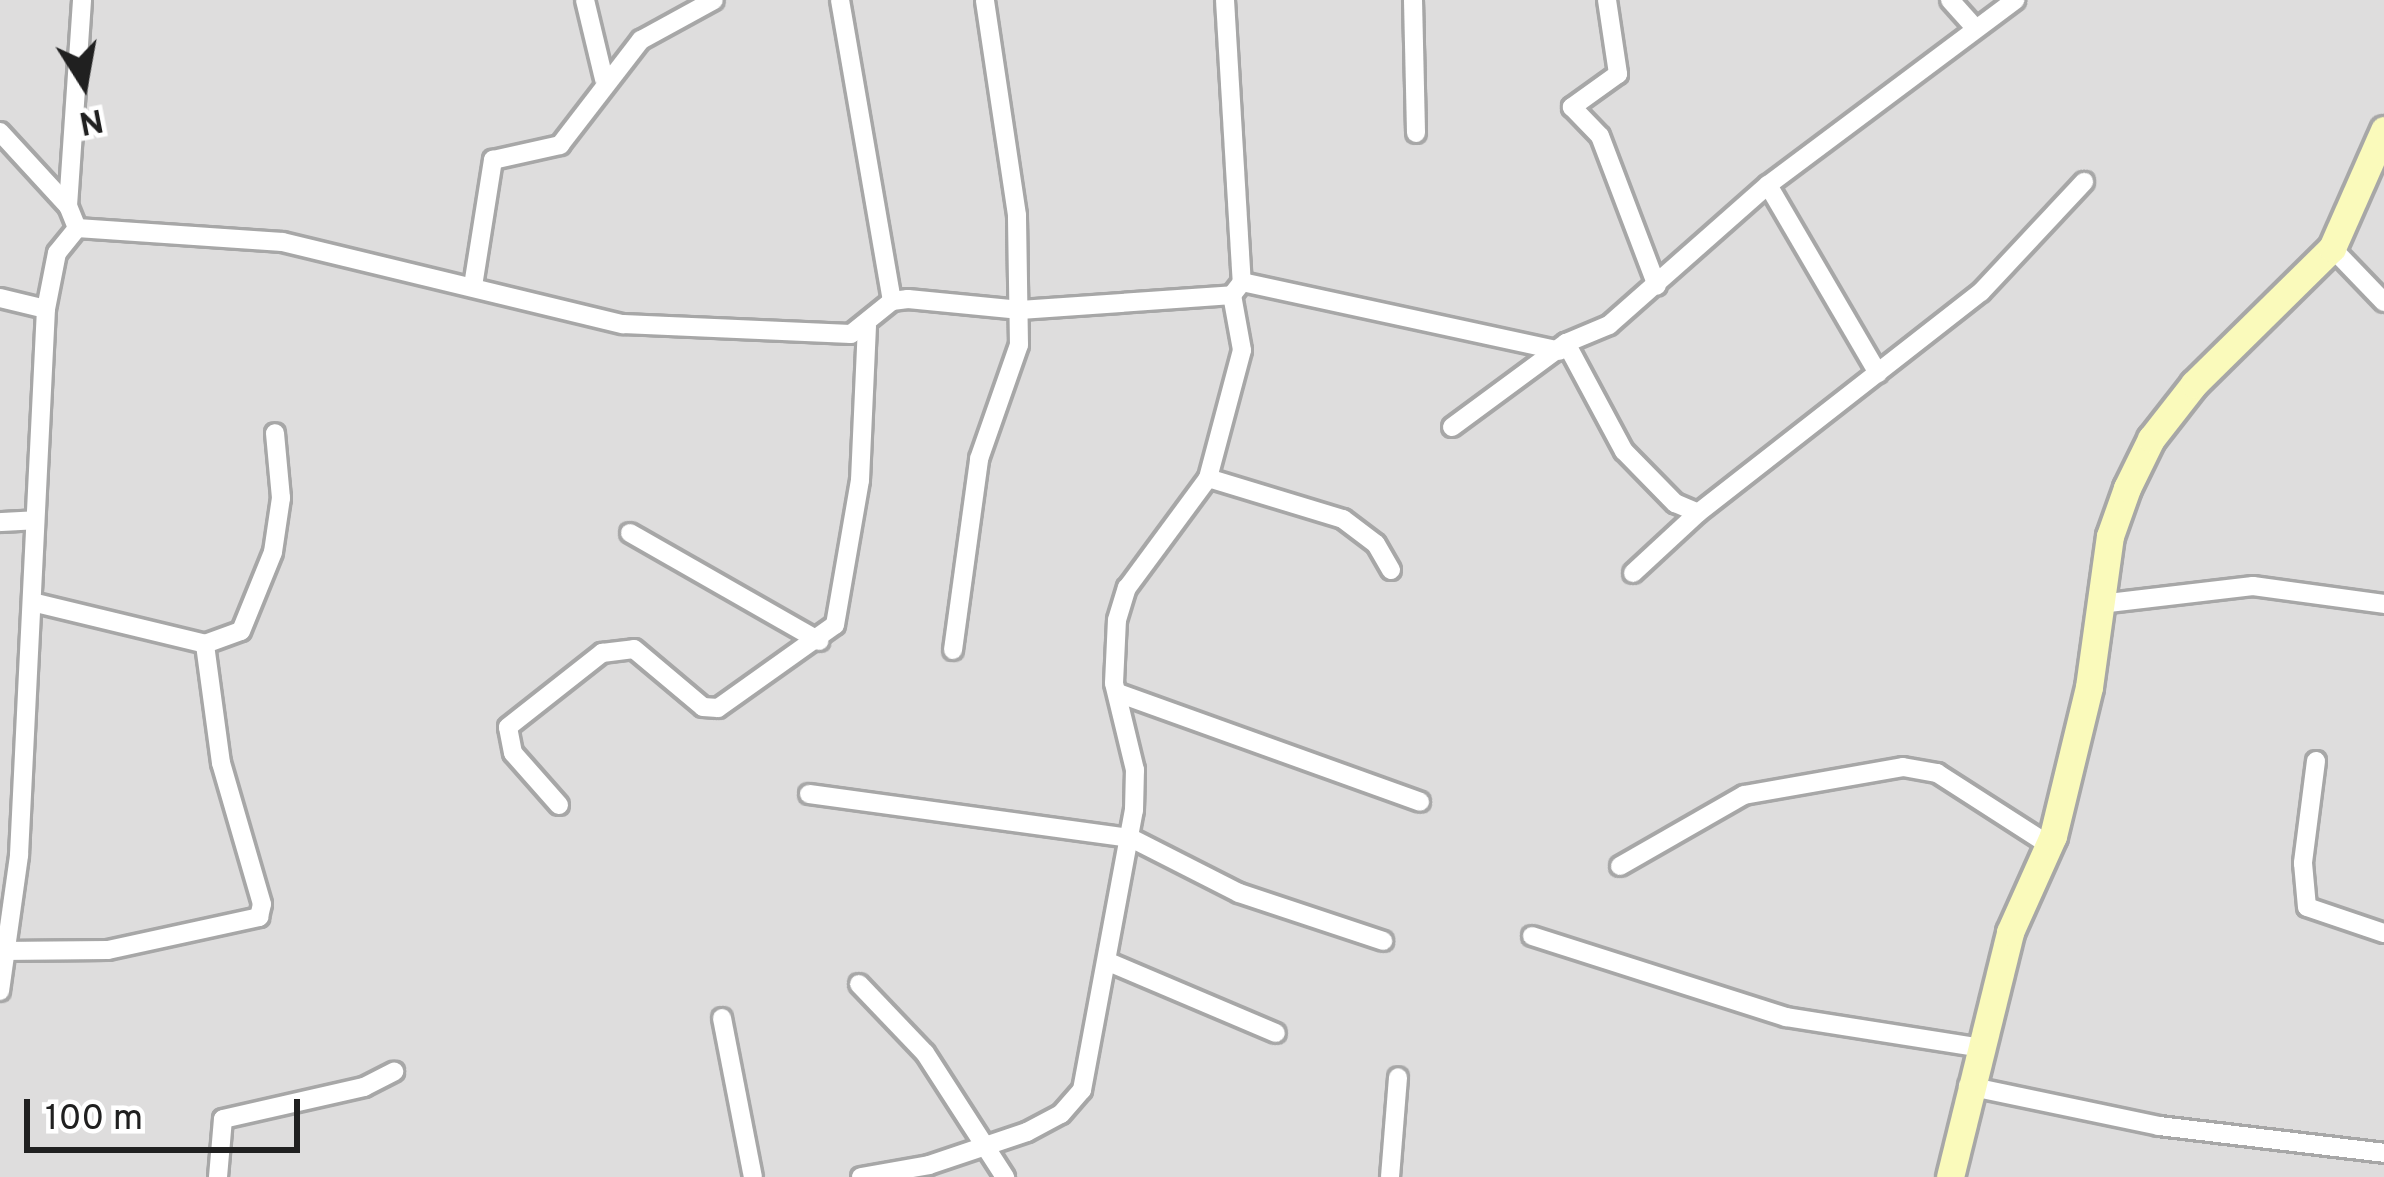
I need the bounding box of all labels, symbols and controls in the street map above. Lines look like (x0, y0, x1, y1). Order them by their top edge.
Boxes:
north arrow (24, 24, 144, 144)
text: N (75, 96, 107, 142)
scale bar (30, 1075, 306, 1149)
text: 100 m (45, 1097, 143, 1143)

